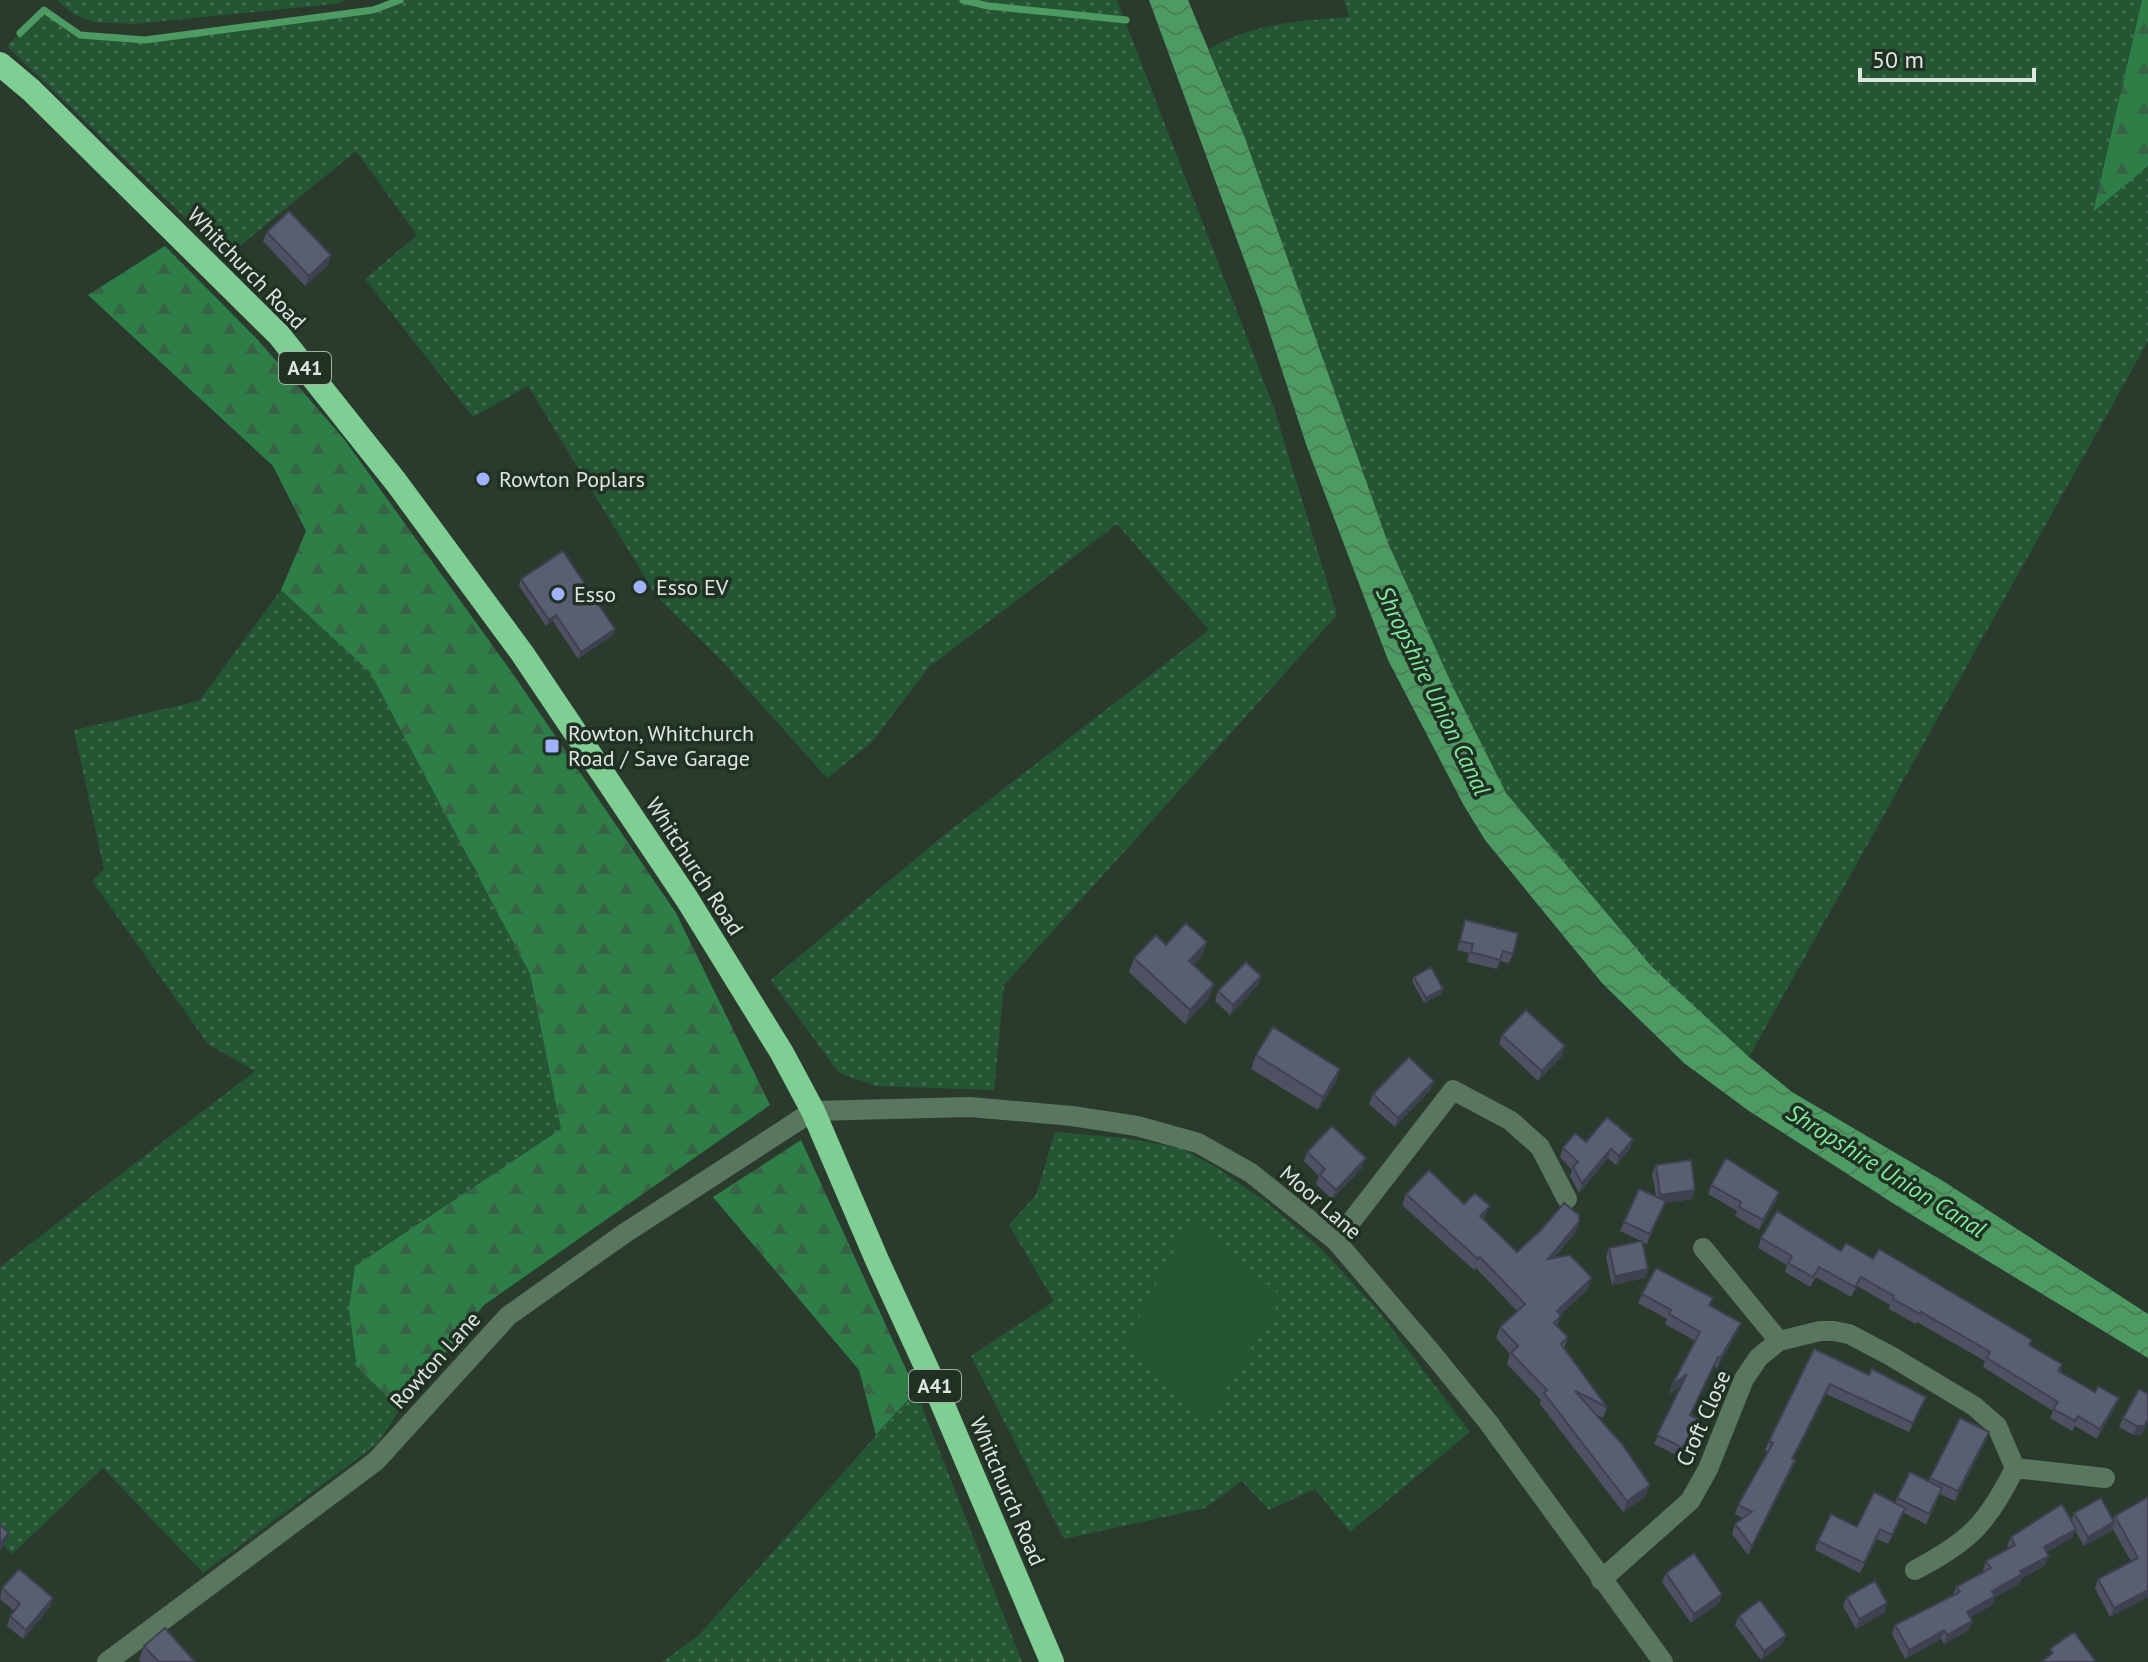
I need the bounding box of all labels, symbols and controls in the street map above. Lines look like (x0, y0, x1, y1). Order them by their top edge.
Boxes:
scale bar (1860, 32, 2034, 82)
text: 50 m (1872, 44, 1924, 75)
street label: Whitchurch Road (182, 201, 312, 335)
road number: A41 (279, 352, 331, 384)
place label: Rowton Poplars (499, 465, 645, 493)
marker: Rowton Poplars (474, 470, 492, 488)
place label: Esso EV (656, 573, 729, 601)
marker: Esso EV (631, 578, 649, 596)
place label: Esso (574, 580, 616, 608)
water label: Shropshire Union Canal (1369, 581, 1498, 801)
marker: Esso (549, 585, 567, 603)
place label: Rowton, Whitchurch Road / Save Garage (568, 719, 754, 772)
marker: Rowton, Whitchurch Road / Save Garage (543, 737, 561, 755)
street label: Whitchurch Road (640, 792, 750, 940)
water label: Shropshire Union Canal (1781, 1097, 1992, 1245)
street label: Moor Lane (1274, 1159, 1368, 1245)
street label: Rowton Lane (384, 1305, 486, 1415)
street label: Croft Close (1669, 1366, 1737, 1470)
road number: A41 (909, 1370, 961, 1402)
street label: Whitchurch Road (964, 1412, 1052, 1570)

